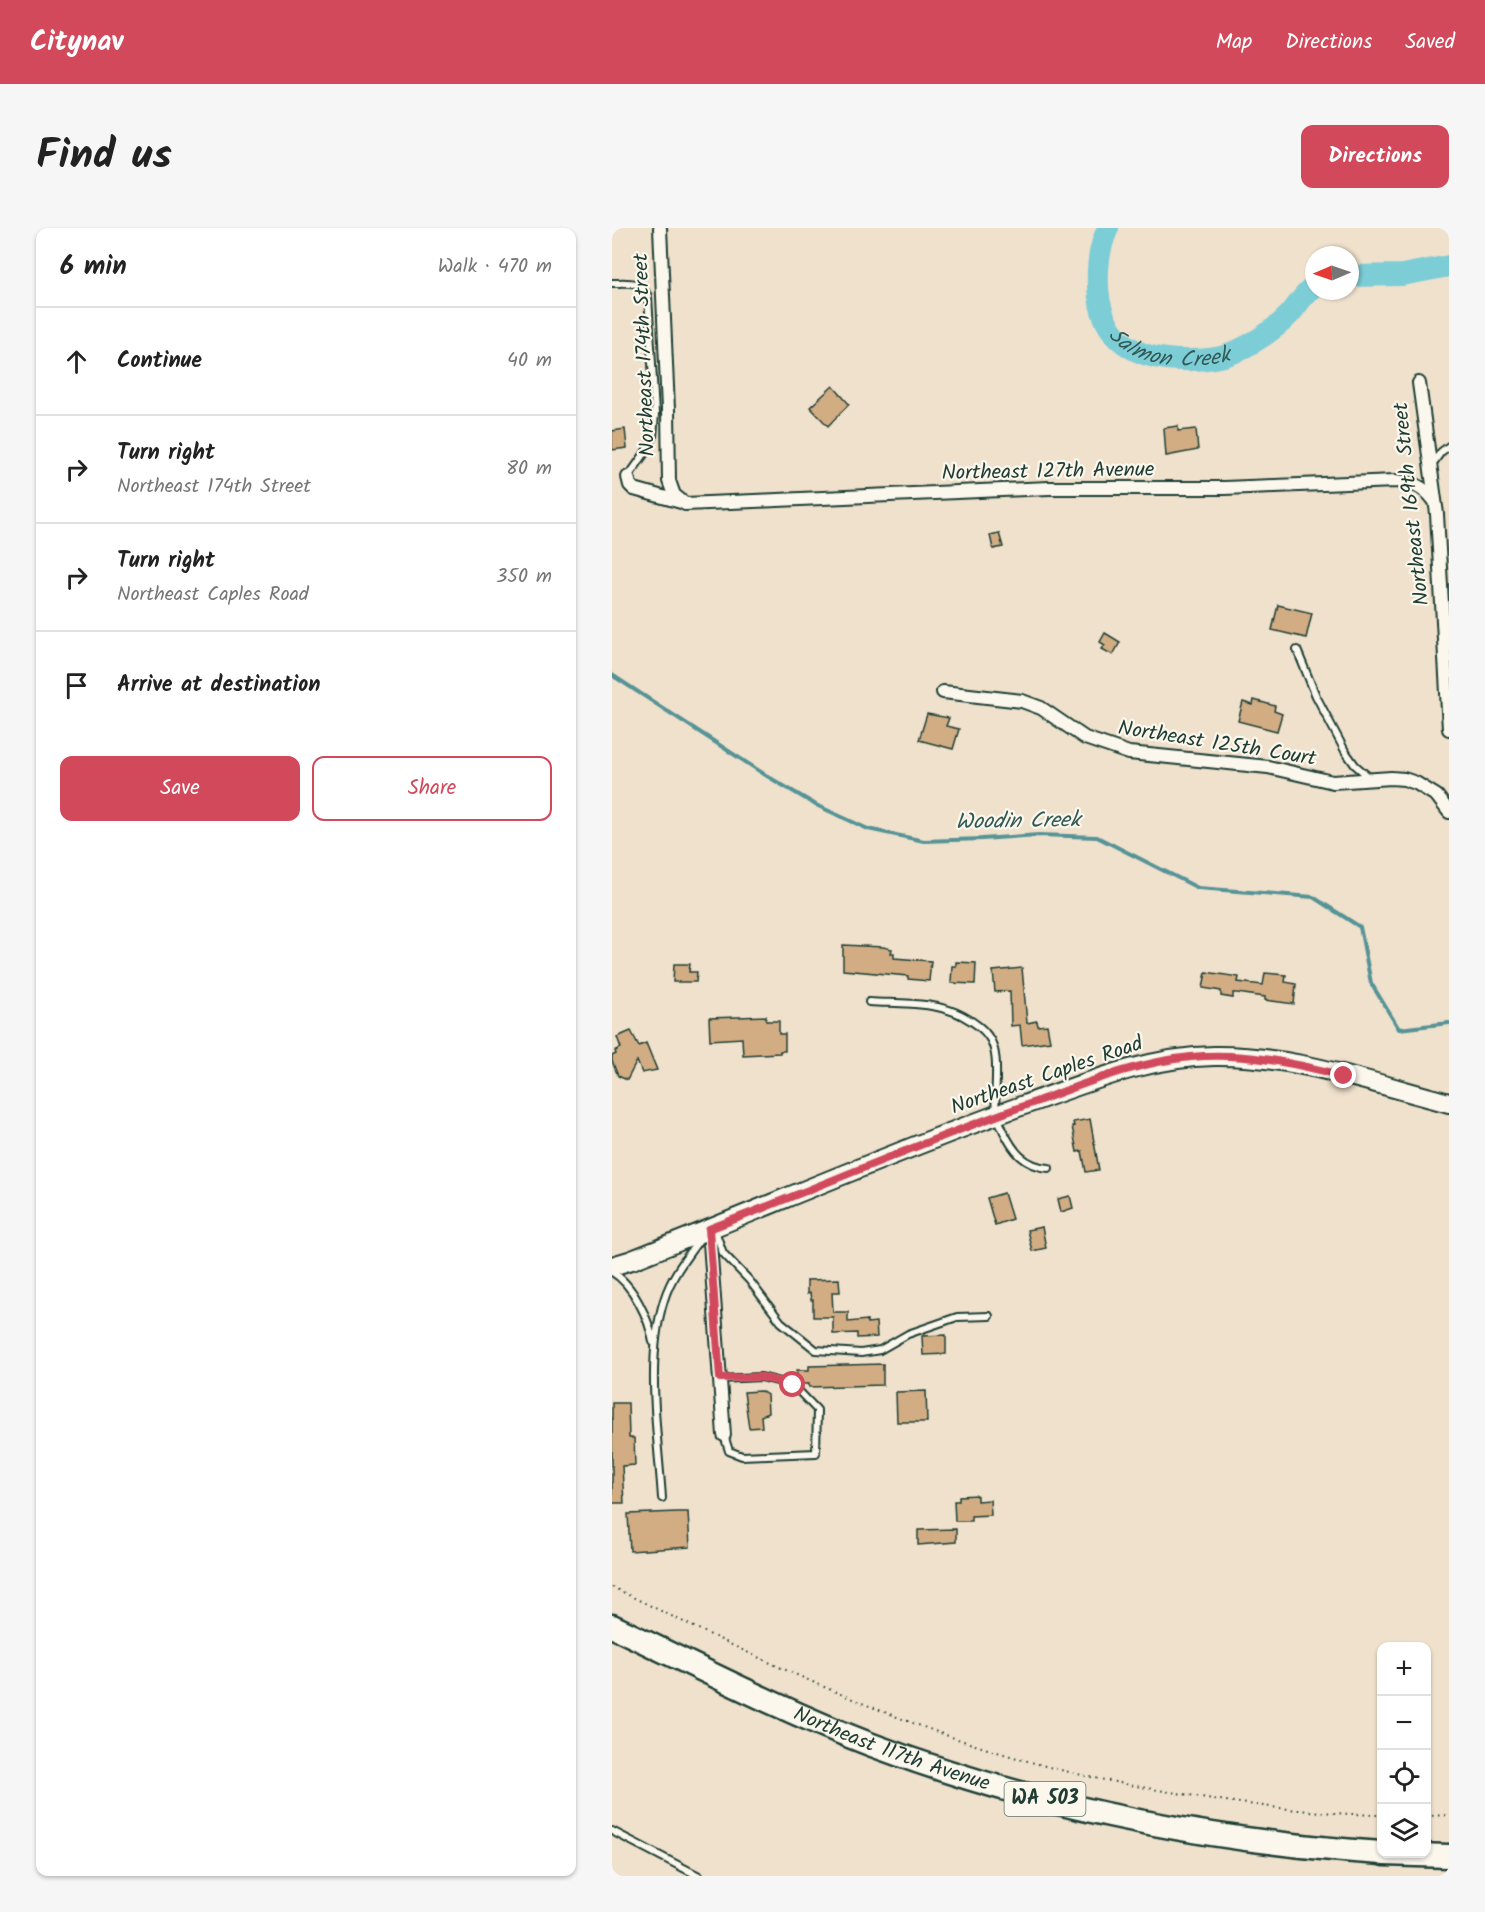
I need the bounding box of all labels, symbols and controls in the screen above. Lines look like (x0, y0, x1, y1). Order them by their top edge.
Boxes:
text: Citynav (30, 20, 123, 65)
text: Map (1216, 26, 1252, 59)
text: Directions (1285, 26, 1372, 59)
text: Saved (1405, 26, 1455, 59)
text: Find us (36, 123, 172, 190)
button: Directions (1301, 125, 1449, 188)
text: 6 min (60, 246, 127, 288)
north arrow (1305, 246, 1359, 300)
text: Walk · 470 m (438, 251, 552, 283)
street label: Northeast 174th Street (625, 252, 665, 457)
water label: Salmon Creek (1099, 320, 1238, 378)
text: Continue (117, 344, 202, 379)
icon: ahead (60, 345, 93, 378)
text: 40 m (507, 345, 552, 377)
street label: Northeast 169th Street (1385, 400, 1439, 607)
text: Turn right (117, 436, 215, 471)
icon: right (60, 453, 93, 486)
text: 80 m (506, 453, 552, 485)
street label: Northeast 127th Avenue (941, 454, 1155, 490)
text: Northeast 174th Street (117, 471, 311, 503)
text: Turn right (117, 544, 215, 579)
icon: right (60, 561, 93, 594)
text: 350 m (496, 561, 552, 593)
text: Northeast Caples Road (117, 579, 309, 611)
text: Arrive at destination (117, 668, 320, 703)
icon: arrive (60, 669, 93, 702)
street label: Northeast 125th Court (1116, 712, 1319, 776)
button: Save (60, 756, 300, 821)
button: Share (312, 756, 552, 821)
water label: Woodin Creek (955, 803, 1084, 841)
street label: Northeast Caples Road (946, 1027, 1148, 1124)
route end (1330, 1062, 1356, 1088)
route start (779, 1371, 805, 1397)
map controls (1377, 1642, 1431, 1858)
button: + (1377, 1642, 1431, 1696)
button: − (1377, 1696, 1431, 1750)
street label: Northeast 117th Avenue (788, 1698, 995, 1800)
button: locate (1377, 1750, 1431, 1804)
road number: WA 503 (1004, 1782, 1086, 1816)
button: layers (1377, 1804, 1431, 1858)

